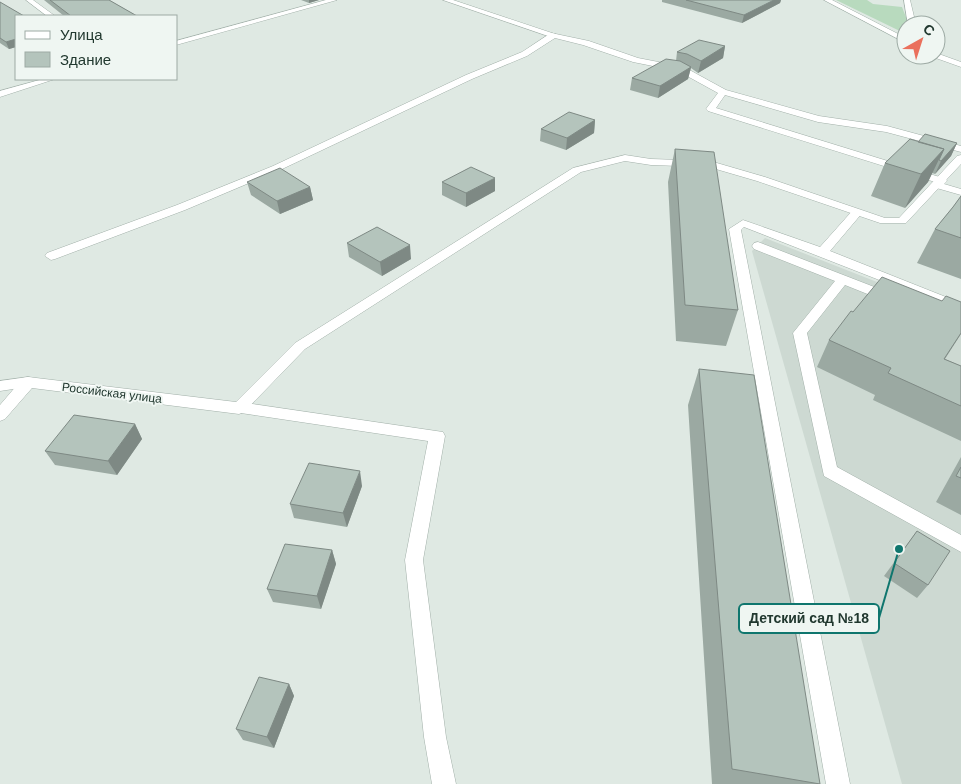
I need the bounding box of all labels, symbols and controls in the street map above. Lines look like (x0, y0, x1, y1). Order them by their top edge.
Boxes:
legend (15, 15, 178, 80)
north arrow (896, 15, 946, 65)
text: С (920, 20, 938, 39)
text: Улица (60, 26, 103, 43)
text: Здание (60, 51, 111, 68)
street label: Российская улица (61, 380, 163, 406)
callout: Детский сад №18 (739, 604, 879, 633)
text: Детский сад №18 (749, 610, 869, 626)

